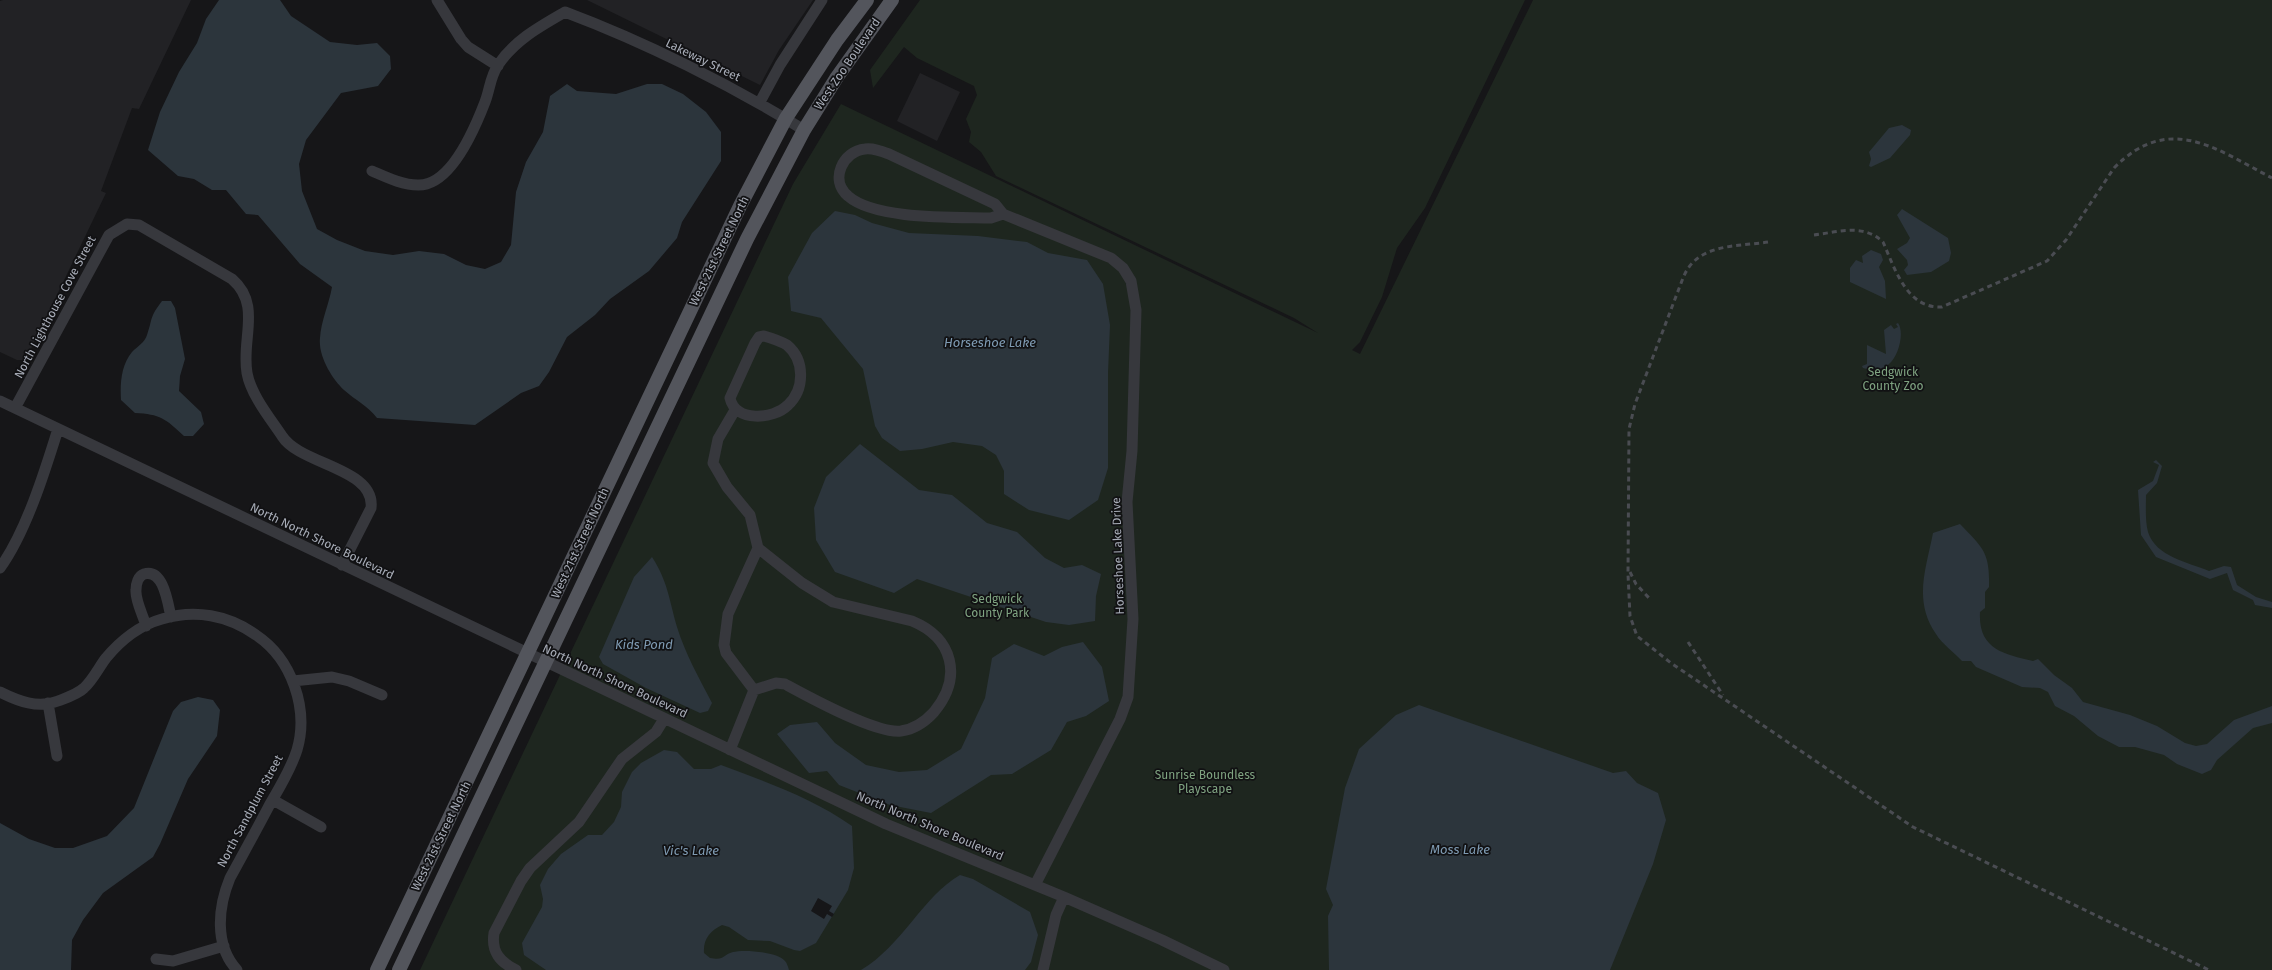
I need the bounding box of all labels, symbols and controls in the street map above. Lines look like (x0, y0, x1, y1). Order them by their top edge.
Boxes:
street label: West Zoo Boulevard (811, 15, 883, 113)
street label: Lakeway Street (663, 36, 743, 84)
street label: West 21st Street North (686, 194, 752, 308)
street label: North Lighthouse Cove Street (11, 233, 99, 381)
water label: Horseshoe Lake (944, 335, 1036, 350)
park label: Sedgwick County Zoo (1863, 365, 1923, 393)
street label: West 21st Street North (548, 486, 612, 600)
street label: Horseshoe Lake Drive (1109, 497, 1127, 615)
street label: North North Shore Boulevard (248, 500, 396, 582)
park label: Sedgwick County Park (965, 592, 1030, 620)
water label: Kids Pond (615, 637, 673, 652)
street label: North North Shore Boulevard (540, 641, 690, 721)
street label: North Sandplum Street (214, 752, 286, 870)
park label: Sunrise Boundless Playscape (1155, 768, 1256, 796)
street label: West 21st Street North (408, 779, 474, 893)
street label: North North Shore Boulevard (854, 789, 1006, 863)
water label: Moss Lake (1430, 842, 1490, 857)
water label: Vic's Lake (663, 843, 719, 858)

